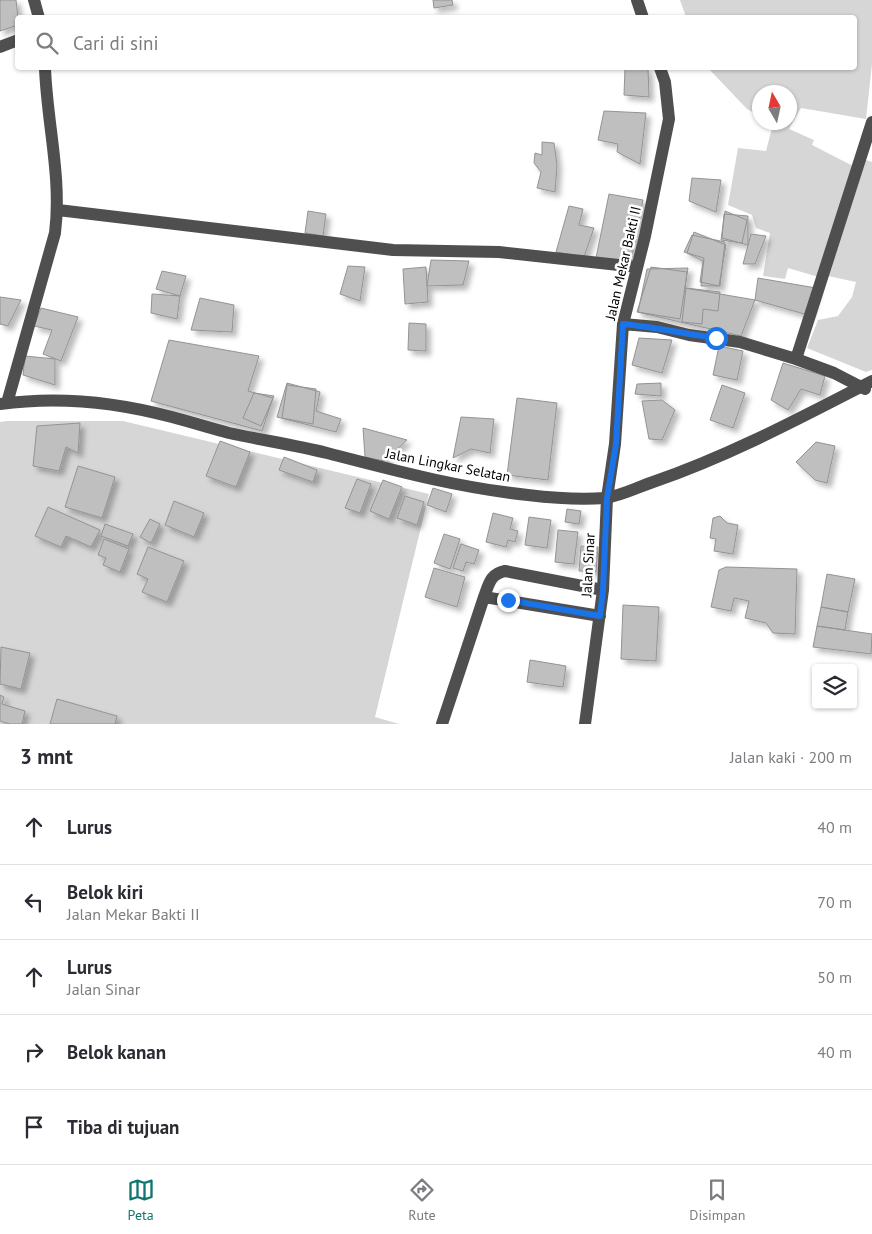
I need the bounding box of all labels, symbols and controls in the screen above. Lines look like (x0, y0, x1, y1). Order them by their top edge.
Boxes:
search box (15, 15, 857, 70)
icon: search (33, 29, 61, 57)
text: Cari di sini (73, 31, 159, 55)
north arrow (752, 85, 797, 130)
street label: Jalan Mekar Bakti II (601, 204, 645, 323)
route start (705, 327, 728, 350)
street label: Jalan Lingkar Selatan (383, 444, 512, 486)
street label: Jalan Sinar (577, 532, 599, 598)
route end (497, 589, 520, 612)
map controls (812, 664, 857, 709)
button: layers (812, 664, 857, 709)
text: 3 mnt (20, 743, 73, 770)
text: Jalan kaki · 200 m (730, 747, 852, 767)
icon: ahead (20, 813, 48, 841)
text: Lurus (67, 815, 112, 839)
text: 40 m (817, 817, 852, 837)
text: Belok kiri (67, 880, 143, 904)
icon: left (20, 888, 48, 916)
text: 70 m (817, 892, 852, 912)
text: Jalan Mekar Bakti II (67, 904, 200, 924)
text: Lurus (67, 955, 112, 979)
icon: ahead (20, 963, 48, 991)
text: 50 m (817, 967, 852, 987)
text: Jalan Sinar (67, 979, 140, 999)
icon: right (20, 1038, 48, 1066)
text: Belok kanan (67, 1040, 166, 1064)
text: 40 m (817, 1042, 852, 1062)
icon: arrive (20, 1113, 48, 1141)
text: Tiba di tujuan (67, 1115, 179, 1139)
tab: Peta (127, 1176, 155, 1224)
tab: Rute (408, 1176, 436, 1224)
tab: Disimpan (689, 1176, 745, 1224)

